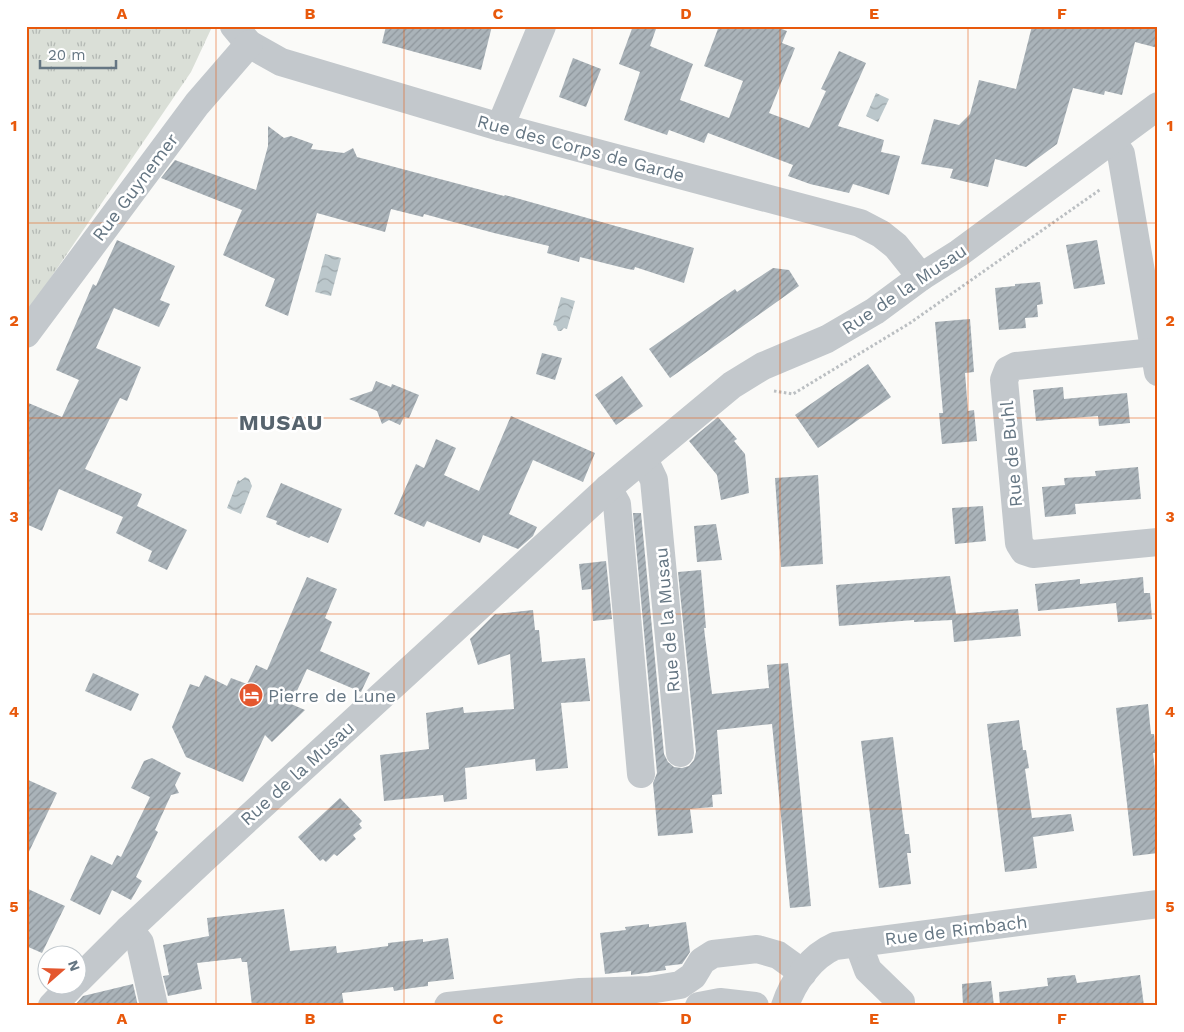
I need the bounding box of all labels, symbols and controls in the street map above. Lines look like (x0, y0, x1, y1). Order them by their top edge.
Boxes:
text: A (117, 4, 128, 23)
text: B (305, 4, 316, 23)
text: C (493, 4, 504, 23)
text: D (680, 4, 692, 23)
text: E (869, 4, 879, 23)
text: F (1057, 4, 1067, 23)
scale bar (40, 38, 116, 70)
text: 20 m (48, 46, 86, 64)
street label: Rue des Corps de Garde (475, 110, 687, 186)
text: 1 (11, 116, 17, 135)
text: 1 (1167, 116, 1173, 135)
street label: Rue Guynemer (88, 129, 182, 245)
street label: Rue de la Musau (838, 240, 970, 338)
text: 2 (9, 311, 19, 330)
text: 2 (1165, 311, 1175, 330)
street label: Rue de Buhl (996, 399, 1026, 508)
district label: MUSAU (239, 410, 323, 435)
text: 3 (9, 507, 19, 526)
text: 3 (1165, 507, 1175, 526)
street label: Rue de la Musau (650, 546, 684, 694)
hotel icon: Pierre de Lune (238, 682, 264, 708)
place label: Pierre de Lune (268, 685, 396, 706)
text: 4 (9, 702, 19, 721)
text: 4 (1165, 702, 1175, 721)
street label: Rue de la Musau (236, 716, 358, 830)
text: 5 (9, 897, 19, 916)
text: 5 (1165, 897, 1175, 916)
street label: Rue de Rimbach (883, 911, 1029, 949)
north arrow (38, 944, 88, 994)
text: N (65, 958, 84, 973)
text: A (117, 1009, 128, 1028)
text: B (305, 1009, 316, 1028)
text: C (493, 1009, 504, 1028)
text: D (680, 1009, 692, 1028)
text: E (869, 1009, 879, 1028)
text: F (1057, 1009, 1067, 1028)

